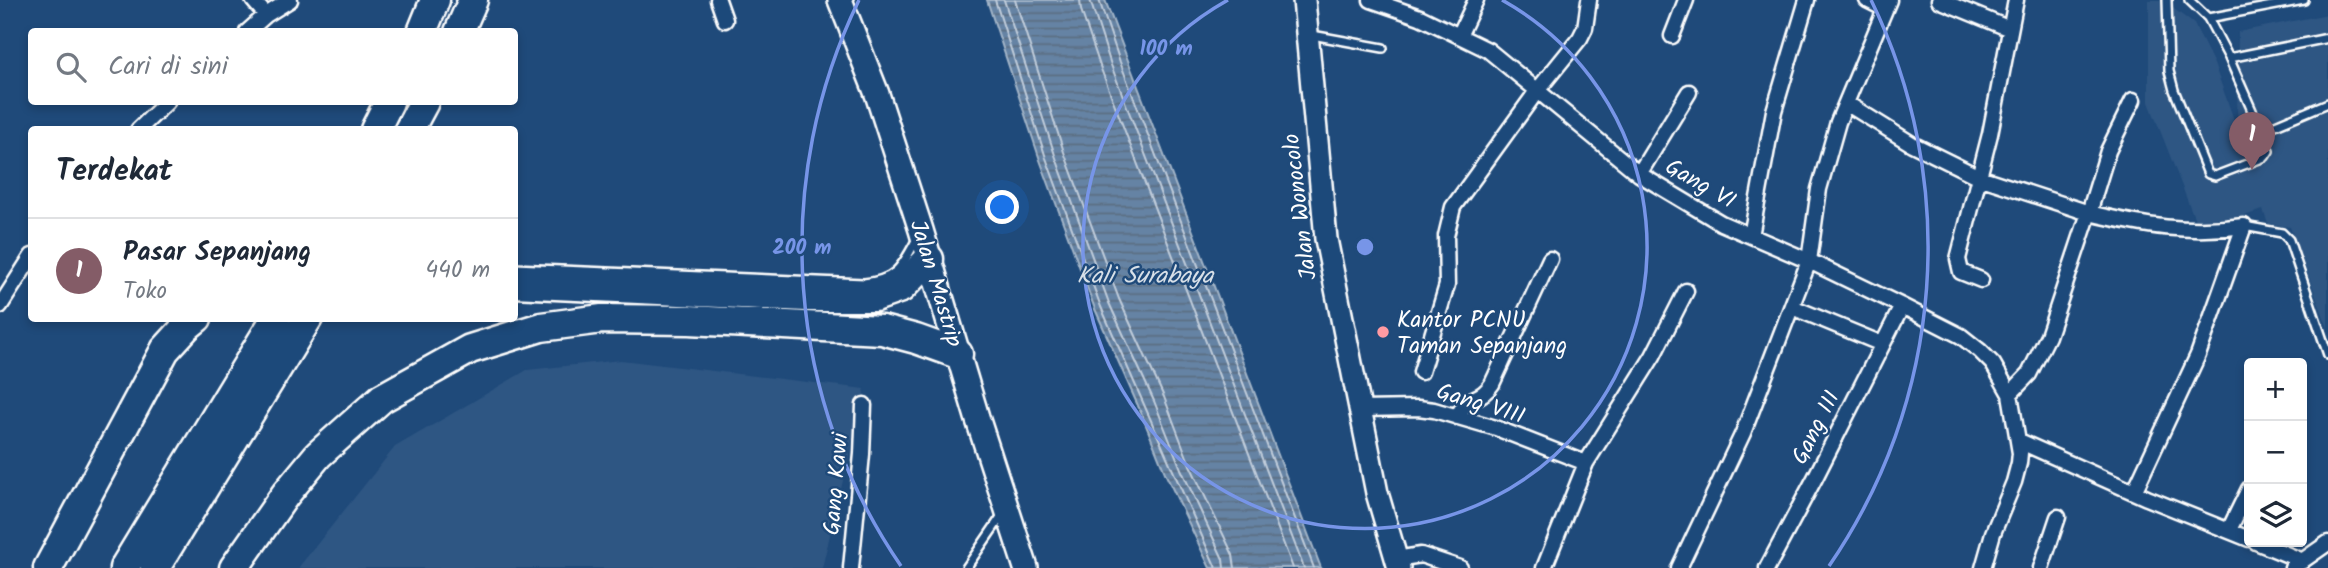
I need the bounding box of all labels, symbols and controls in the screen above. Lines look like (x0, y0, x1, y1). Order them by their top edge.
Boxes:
search box (28, 28, 518, 105)
text: 100 m (1139, 33, 1193, 66)
text: Cari di sini (108, 46, 228, 88)
icon: search (52, 48, 90, 86)
pin: 1 (2229, 112, 2275, 170)
street label: Jalan Wonocolo (1274, 131, 1328, 282)
text: Terdekat (56, 148, 172, 196)
street label: Gang VI (1658, 150, 1742, 219)
your location (985, 190, 1019, 224)
street label: Jalan Mastrip (899, 216, 971, 352)
text: Pasar Sepanjang (123, 232, 311, 274)
text: 200 m (772, 232, 832, 265)
centre of rings (1353, 235, 1377, 259)
text: 1 (76, 253, 82, 289)
text: 440 m (426, 253, 490, 289)
water label: Kali Surabaya (1077, 257, 1215, 296)
text: Toko (123, 274, 167, 310)
place label: Kantor PCNU Taman Sepanjang (1397, 303, 1567, 365)
marker: Kantor PCNU Taman Sepanjang (1375, 324, 1391, 340)
map controls (2244, 358, 2307, 547)
button: + (2244, 358, 2307, 421)
street label: Gang VIII (1432, 374, 1529, 435)
street label: Gang III (1783, 385, 1851, 471)
button: − (2244, 421, 2307, 484)
street label: Gang Kawi (815, 430, 860, 537)
button: layers (2244, 484, 2307, 547)

